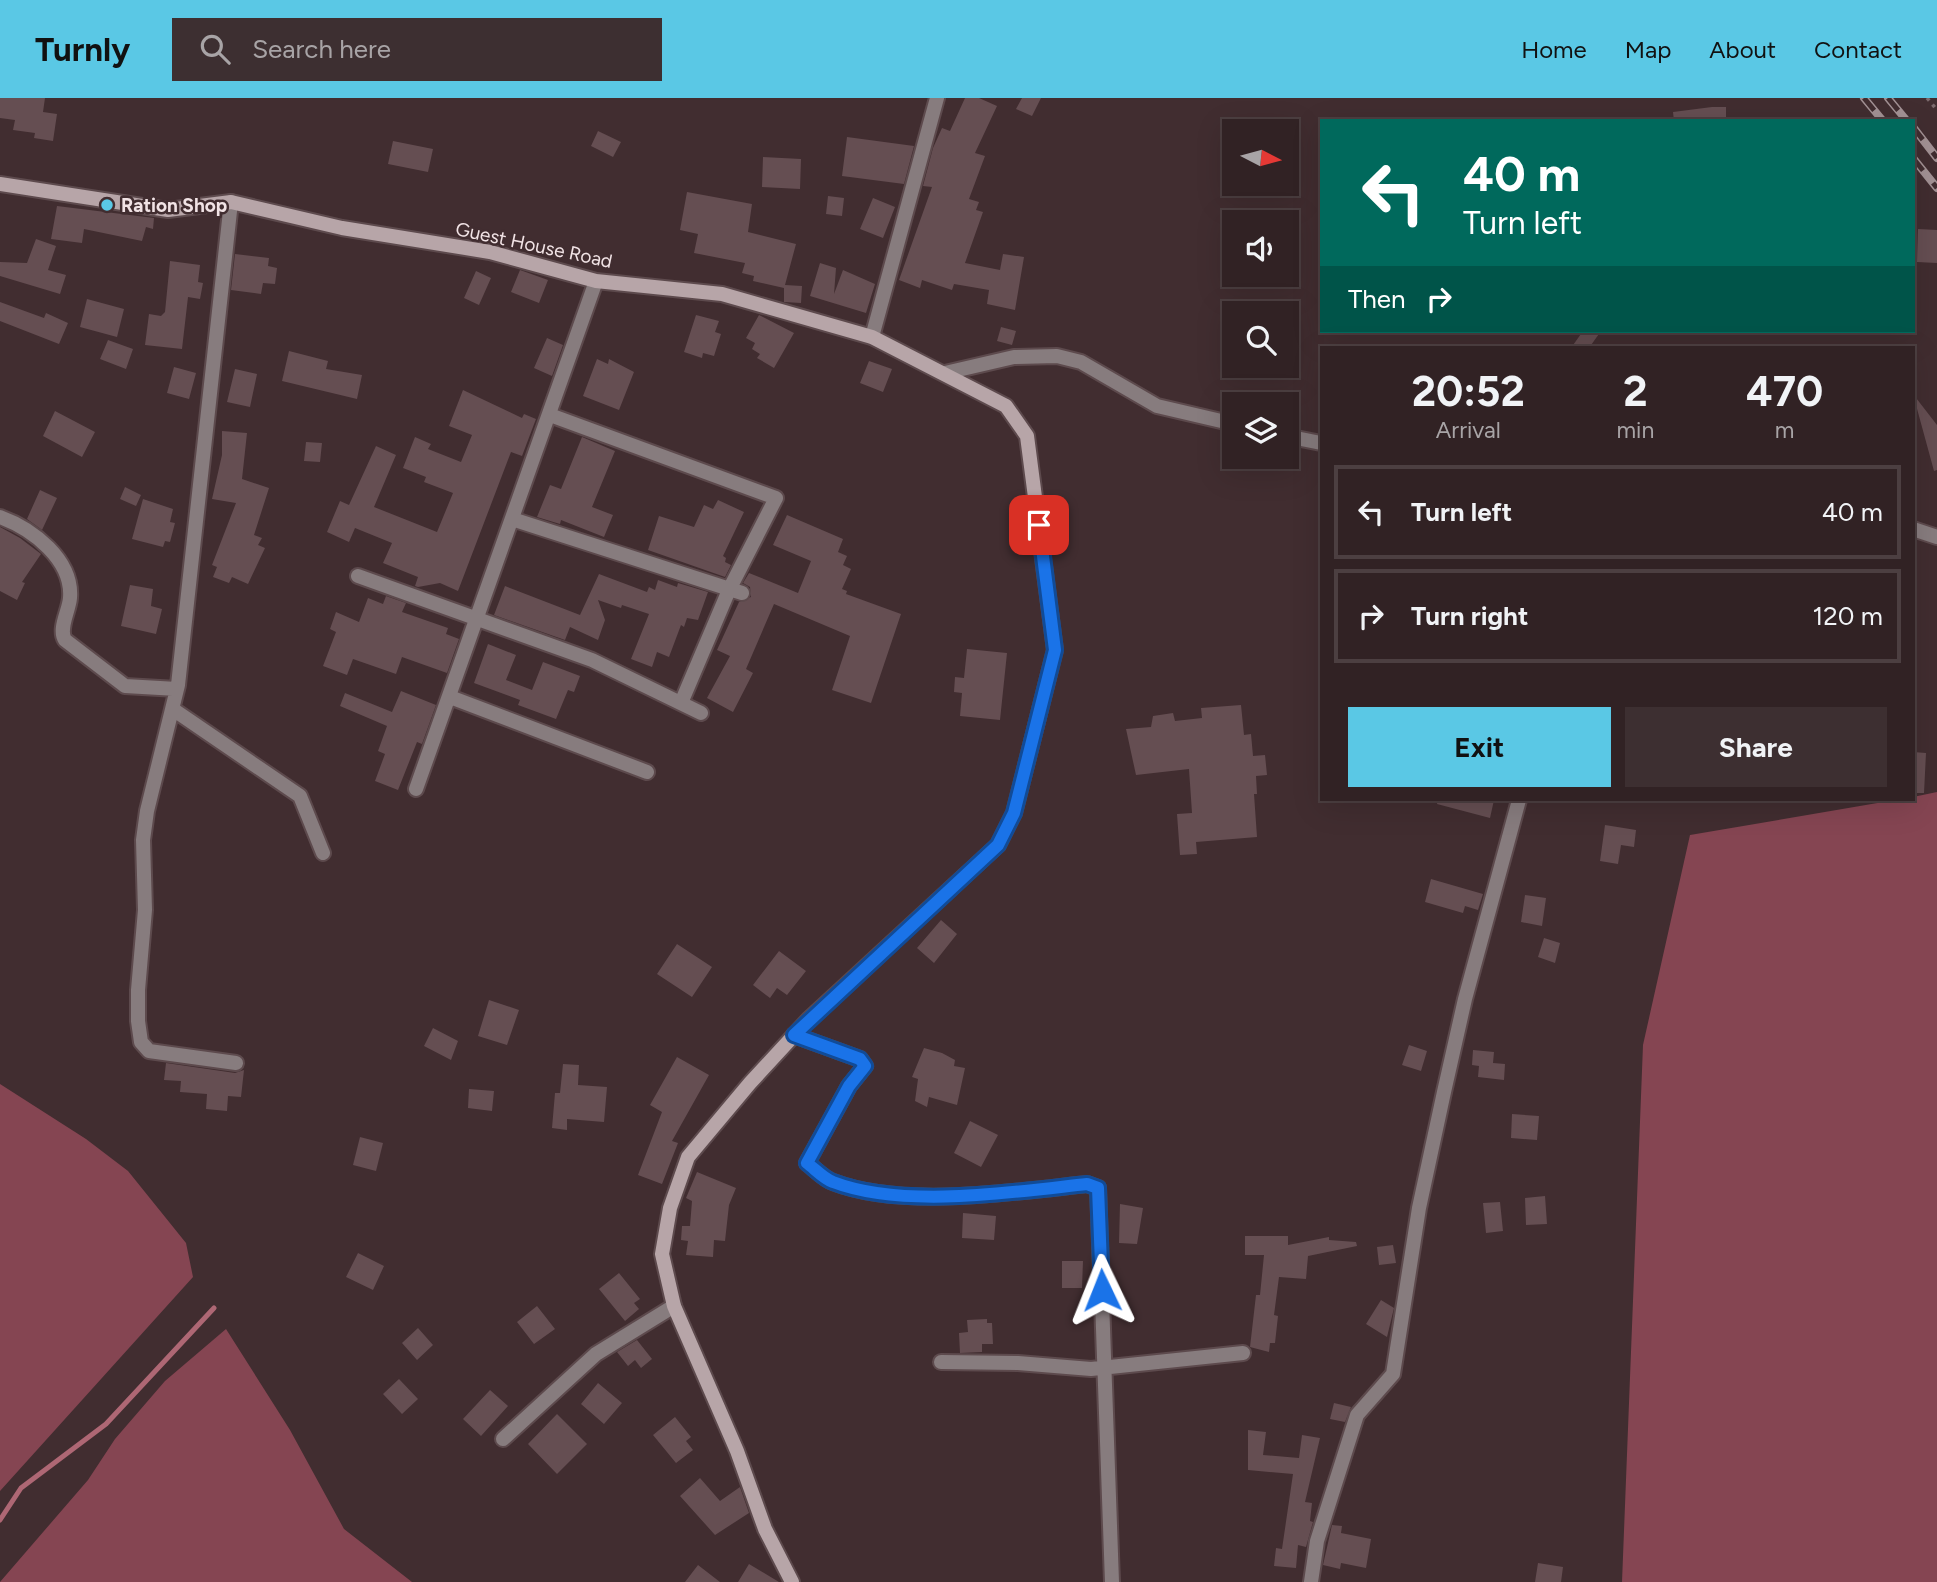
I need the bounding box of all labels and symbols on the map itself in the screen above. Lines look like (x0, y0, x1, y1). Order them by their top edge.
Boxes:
north arrow (1222, 119, 1298, 196)
place label: Ration Shop (121, 194, 227, 217)
marker: Ration Shop (99, 197, 115, 213)
street label: Guest House Road (454, 217, 614, 273)
pin (1009, 495, 1069, 555)
position arrow (1065, 1253, 1139, 1327)

